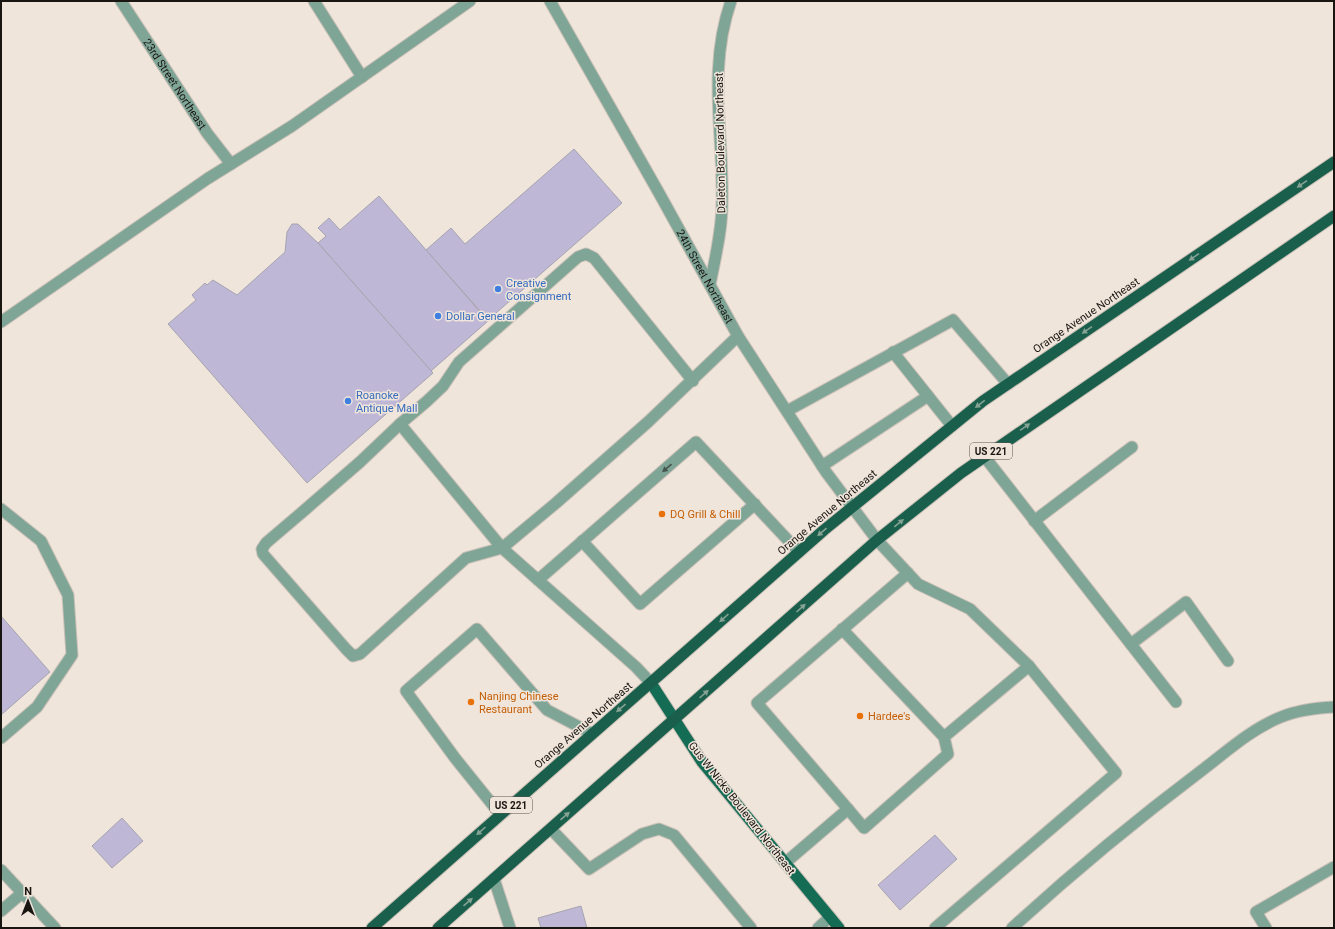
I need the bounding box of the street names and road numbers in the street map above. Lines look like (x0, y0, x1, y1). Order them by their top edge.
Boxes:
street label: 23rd Street Northeast (140, 36, 209, 132)
street label: Daleton Boulevard Northeast (713, 72, 728, 213)
street label: 24th Street Northeast (673, 227, 736, 326)
street label: Orange Avenue Northeast (1031, 275, 1142, 356)
road number: US 221 (970, 443, 1012, 459)
street label: Orange Avenue Northeast (775, 467, 880, 558)
street label: Orange Avenue Northeast (532, 679, 635, 771)
street label: Gus W Nicks Boulevard Northeast (686, 739, 798, 878)
road number: US 221 (490, 797, 532, 813)

